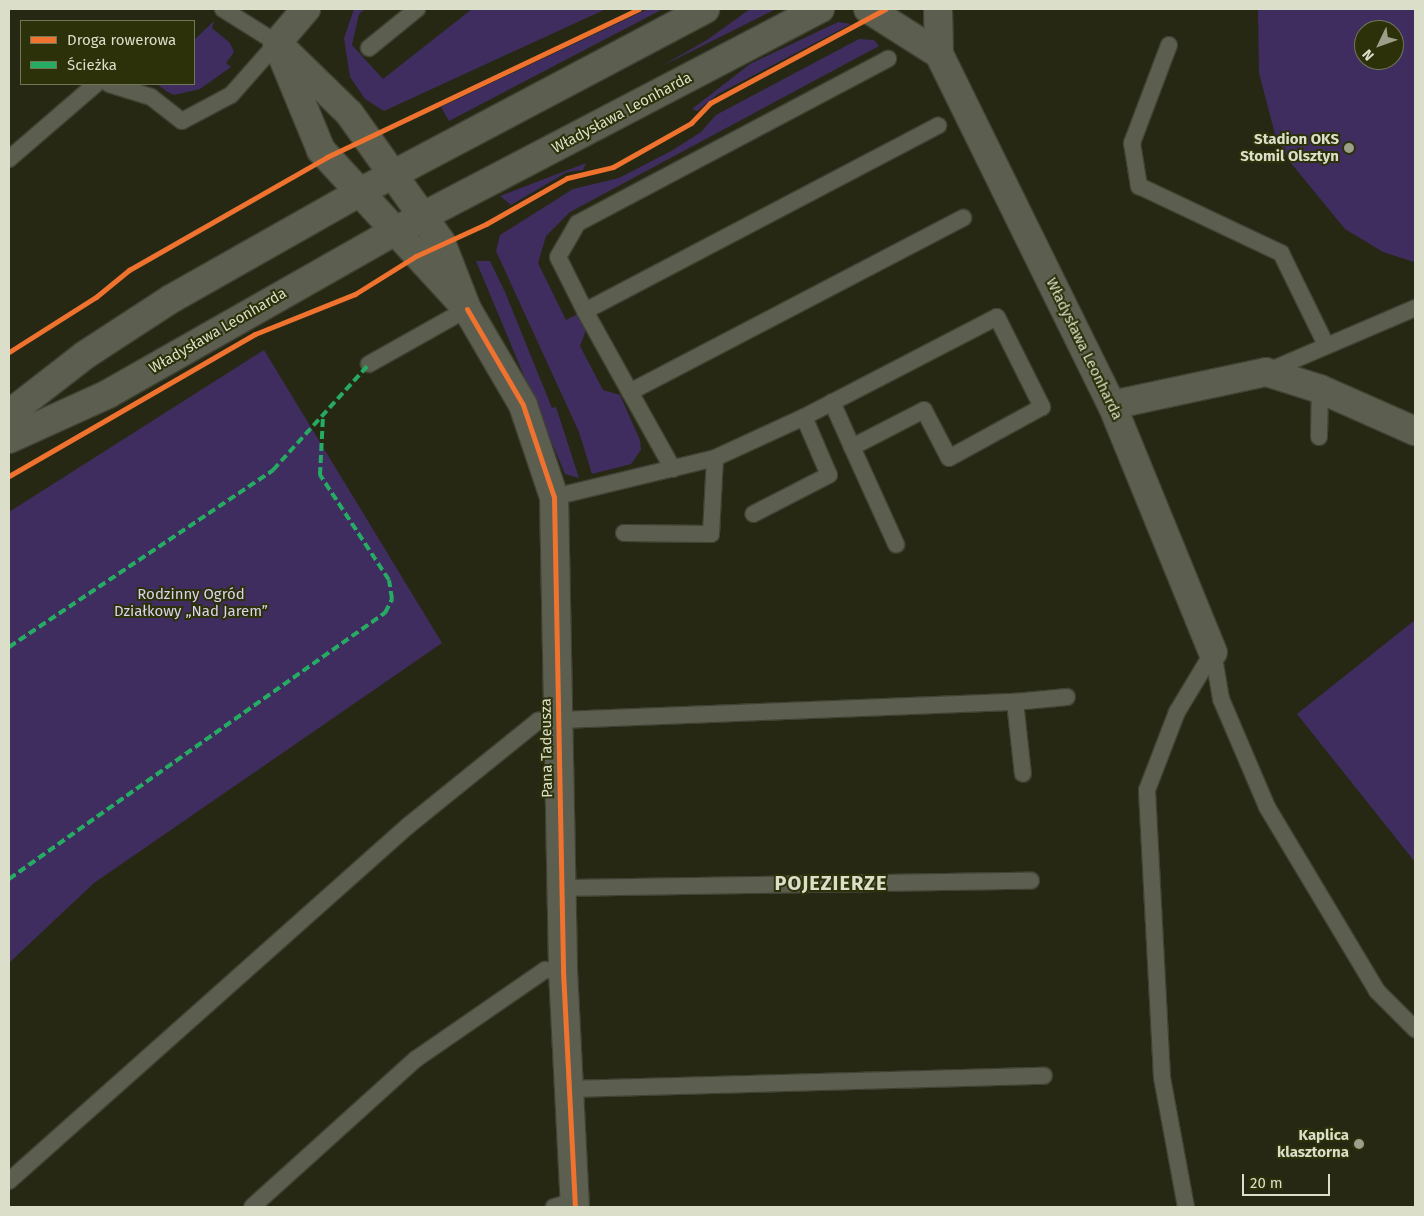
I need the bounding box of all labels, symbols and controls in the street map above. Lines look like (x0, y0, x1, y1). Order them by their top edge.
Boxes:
legend (20, 20, 195, 85)
north arrow (1354, 20, 1404, 70)
text: Droga rowerowa (67, 31, 176, 49)
text: N (1359, 46, 1378, 64)
text: Ścieżka (67, 56, 117, 74)
street label: Władysława Leonharda (549, 69, 695, 157)
place label: Stadion OKS Stomil Olsztyn (1240, 130, 1339, 165)
marker: Stadion OKS Stomil Olsztyn (1343, 142, 1355, 154)
street label: Władysława Leonharda (1042, 275, 1126, 423)
street label: Władysława Leonharda (146, 284, 290, 378)
park label: Rodzinny Ogród Działkowy „Nad Jarem” (114, 585, 268, 620)
street label: Pana Tadeusza (537, 698, 557, 798)
district label: POJEZIERZE (773, 871, 889, 895)
place label: Kaplica klasztorna (1277, 1126, 1349, 1161)
marker: Kaplica klasztorna (1353, 1138, 1365, 1150)
scale bar (1244, 1164, 1332, 1196)
text: 20 m (1250, 1174, 1283, 1192)

